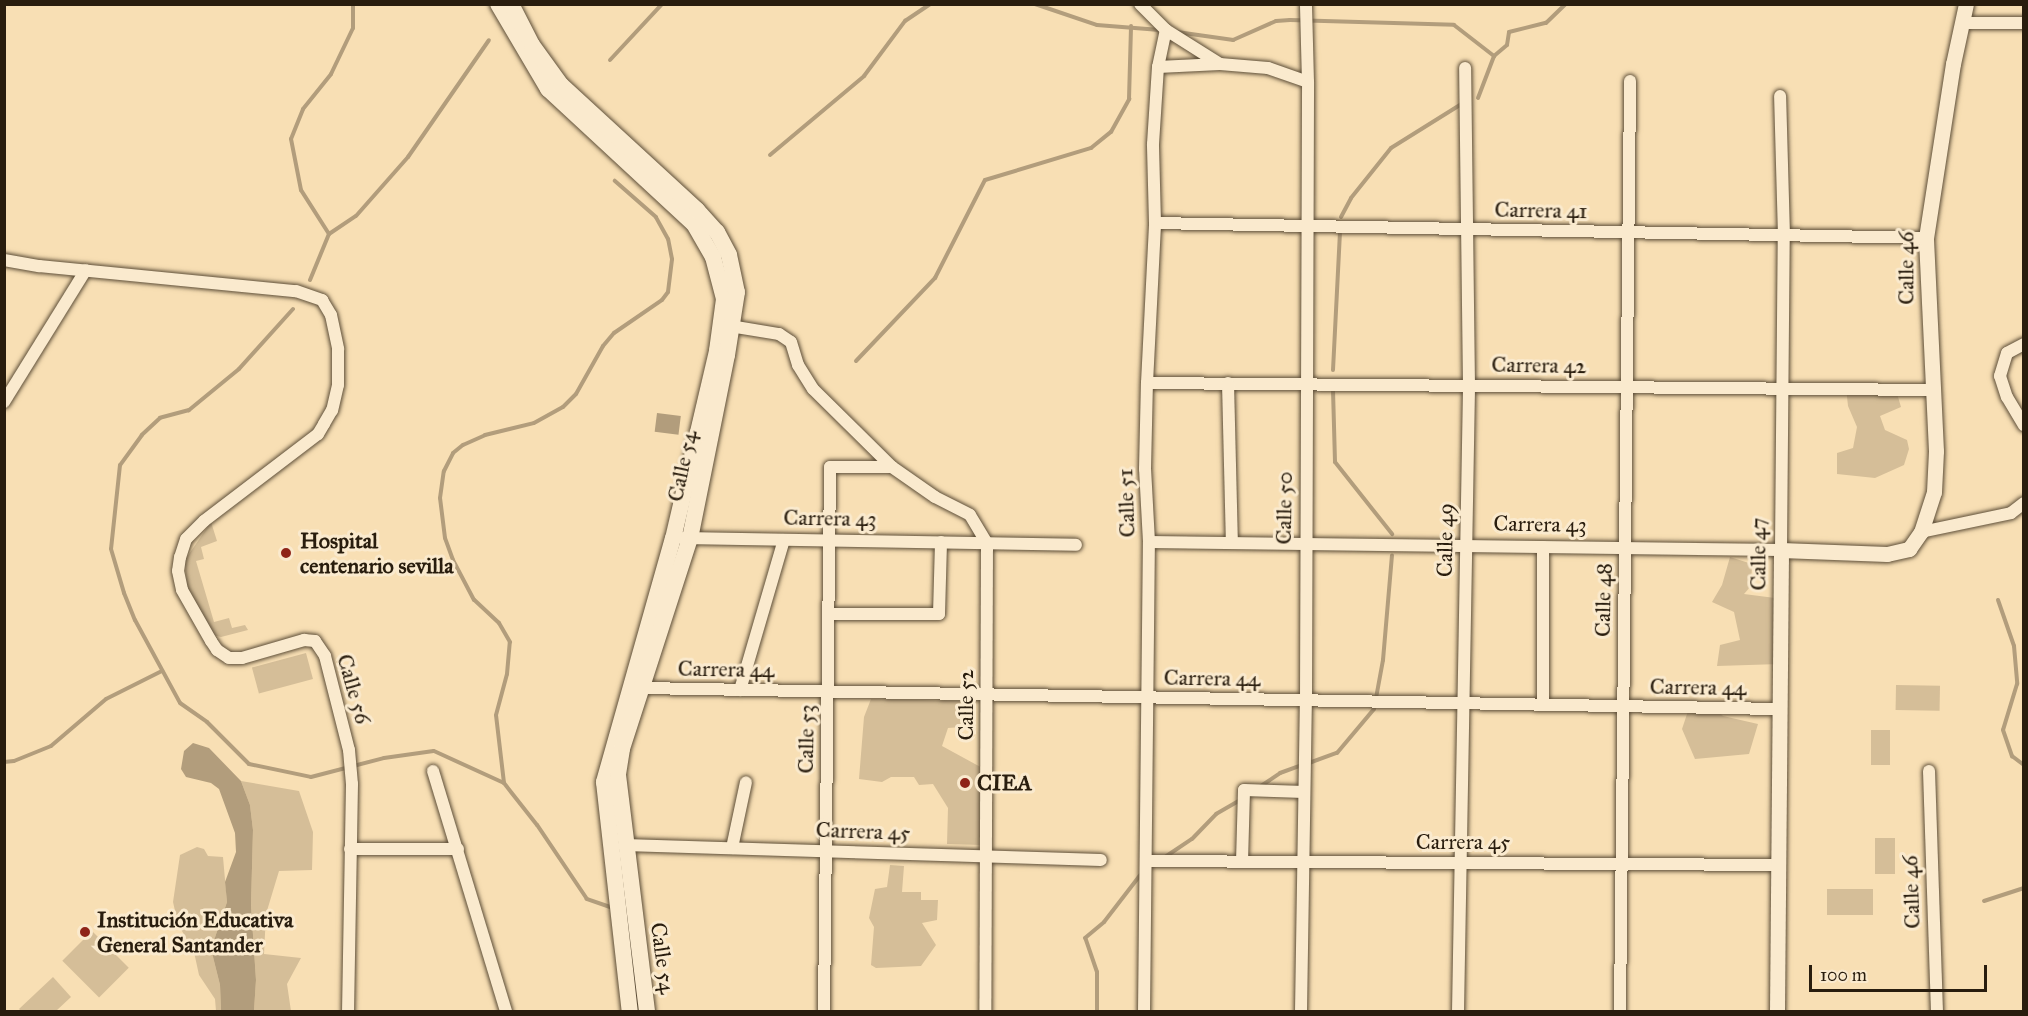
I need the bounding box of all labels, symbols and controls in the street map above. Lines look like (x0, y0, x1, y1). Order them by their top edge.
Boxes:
street label: Carrera 41 (1494, 196, 1588, 224)
street label: Calle 46 (1893, 231, 1919, 305)
street label: Carrera 42 (1491, 351, 1587, 379)
street label: Calle 54 (662, 428, 702, 504)
street label: Calle 51 (1112, 468, 1140, 538)
street label: Calle 50 (1270, 471, 1298, 545)
street label: Calle 49 (1431, 503, 1459, 577)
street label: Carrera 43 (783, 504, 877, 532)
street label: Carrera 43 (1493, 510, 1587, 538)
street label: Calle 47 (1745, 517, 1771, 591)
place label: Hospital centenario sevilla (300, 527, 454, 578)
marker: Hospital centenario sevilla (277, 544, 295, 562)
street label: Calle 48 (1589, 563, 1617, 637)
street label: Calle 56 (331, 651, 377, 727)
street label: Carrera 44 (677, 655, 775, 683)
street label: Carrera 44 (1163, 664, 1261, 692)
street label: Calle 52 (953, 669, 979, 741)
street label: Carrera 44 (1649, 673, 1747, 701)
street label: Calle 53 (792, 704, 820, 774)
place label: CIEA (977, 770, 1032, 796)
marker: CIEA (958, 776, 972, 790)
street label: Carrera 45 (815, 816, 911, 846)
street label: Carrera 45 (1416, 829, 1510, 855)
street label: Calle 46 (1897, 855, 1925, 929)
place label: Institución Educativa General Santander (97, 906, 293, 957)
street label: Calle 54 (645, 921, 681, 995)
marker: Institución Educativa General Santander (78, 925, 92, 939)
scale bar (1812, 953, 1990, 991)
text: 100 m (1820, 964, 1867, 986)

